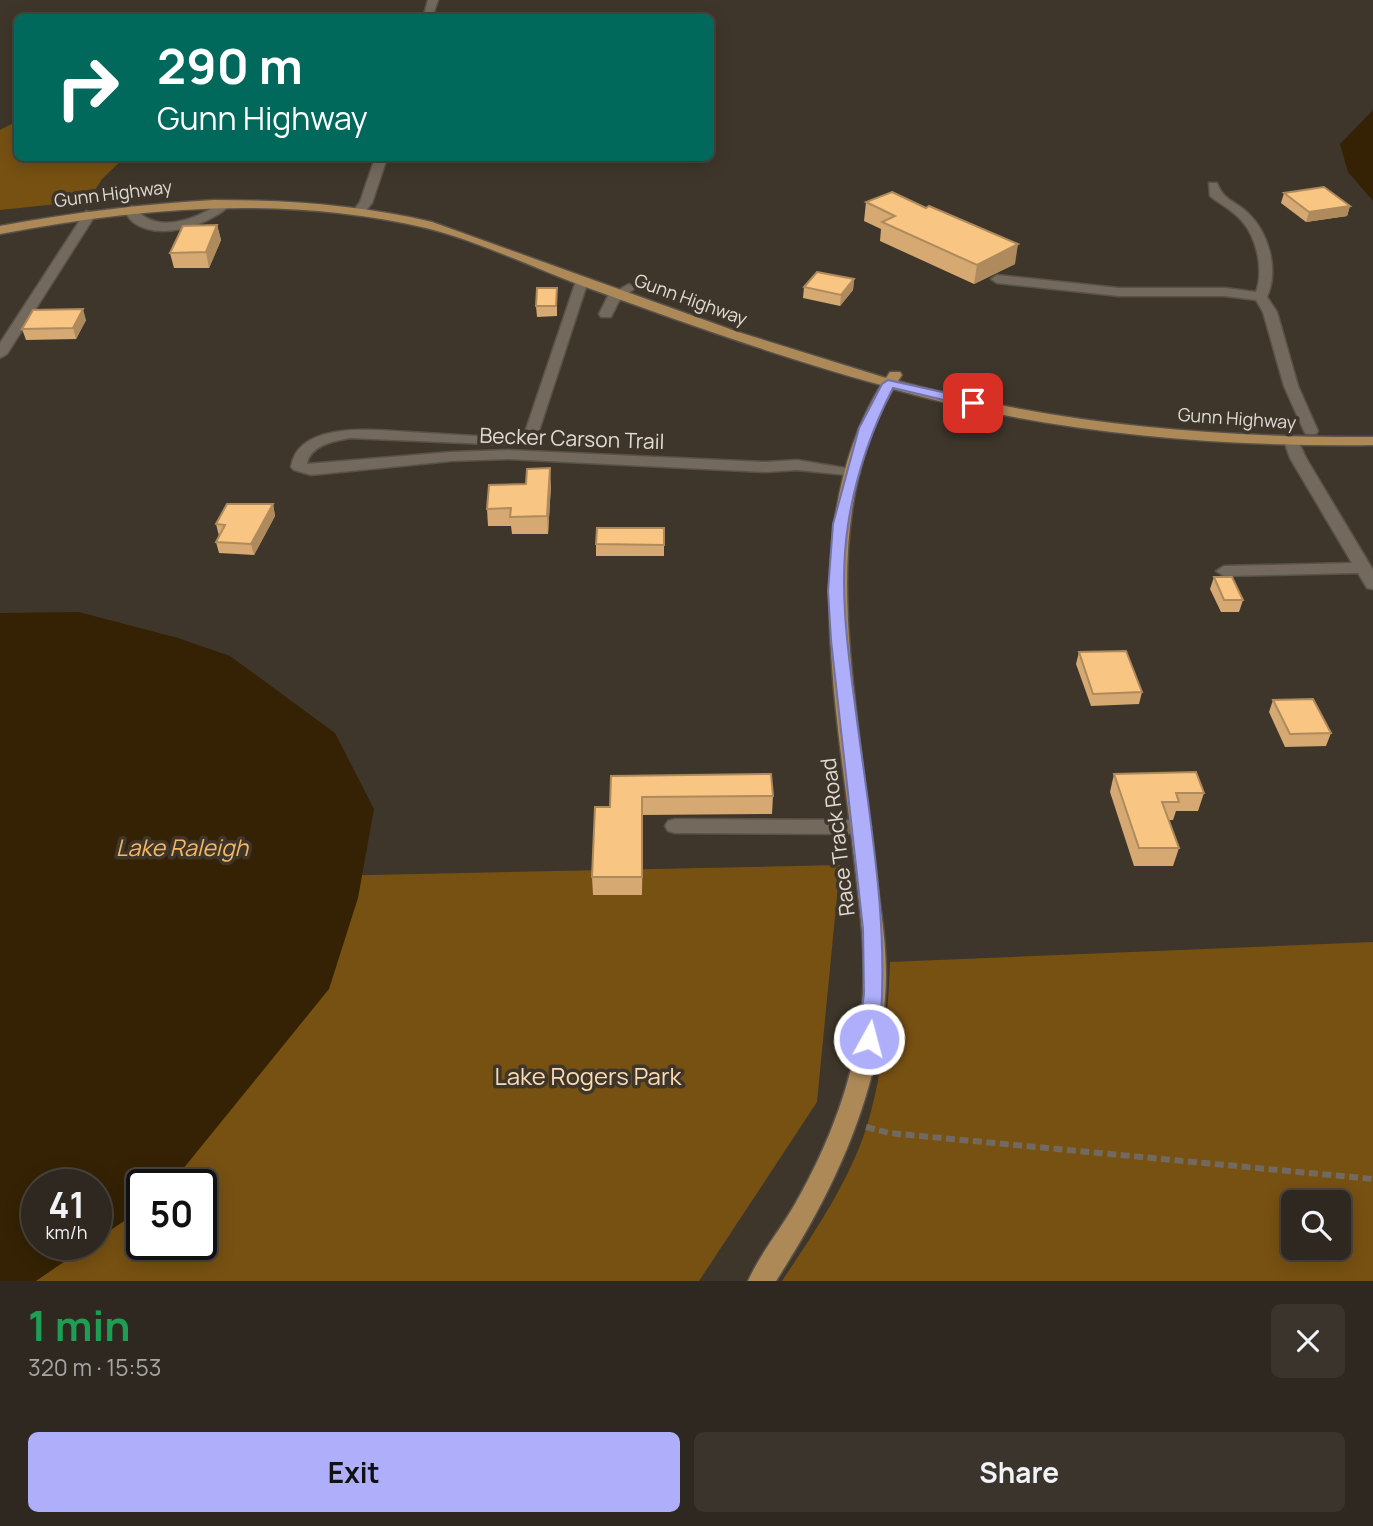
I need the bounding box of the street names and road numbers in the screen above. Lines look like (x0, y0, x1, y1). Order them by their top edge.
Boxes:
street label: Gunn Highway (53, 174, 174, 212)
street label: Gunn Highway (631, 267, 751, 331)
street label: Gunn Highway (1177, 402, 1297, 434)
street label: Becker Carson Trail (479, 421, 665, 455)
street label: Race Track Road (813, 756, 861, 918)

